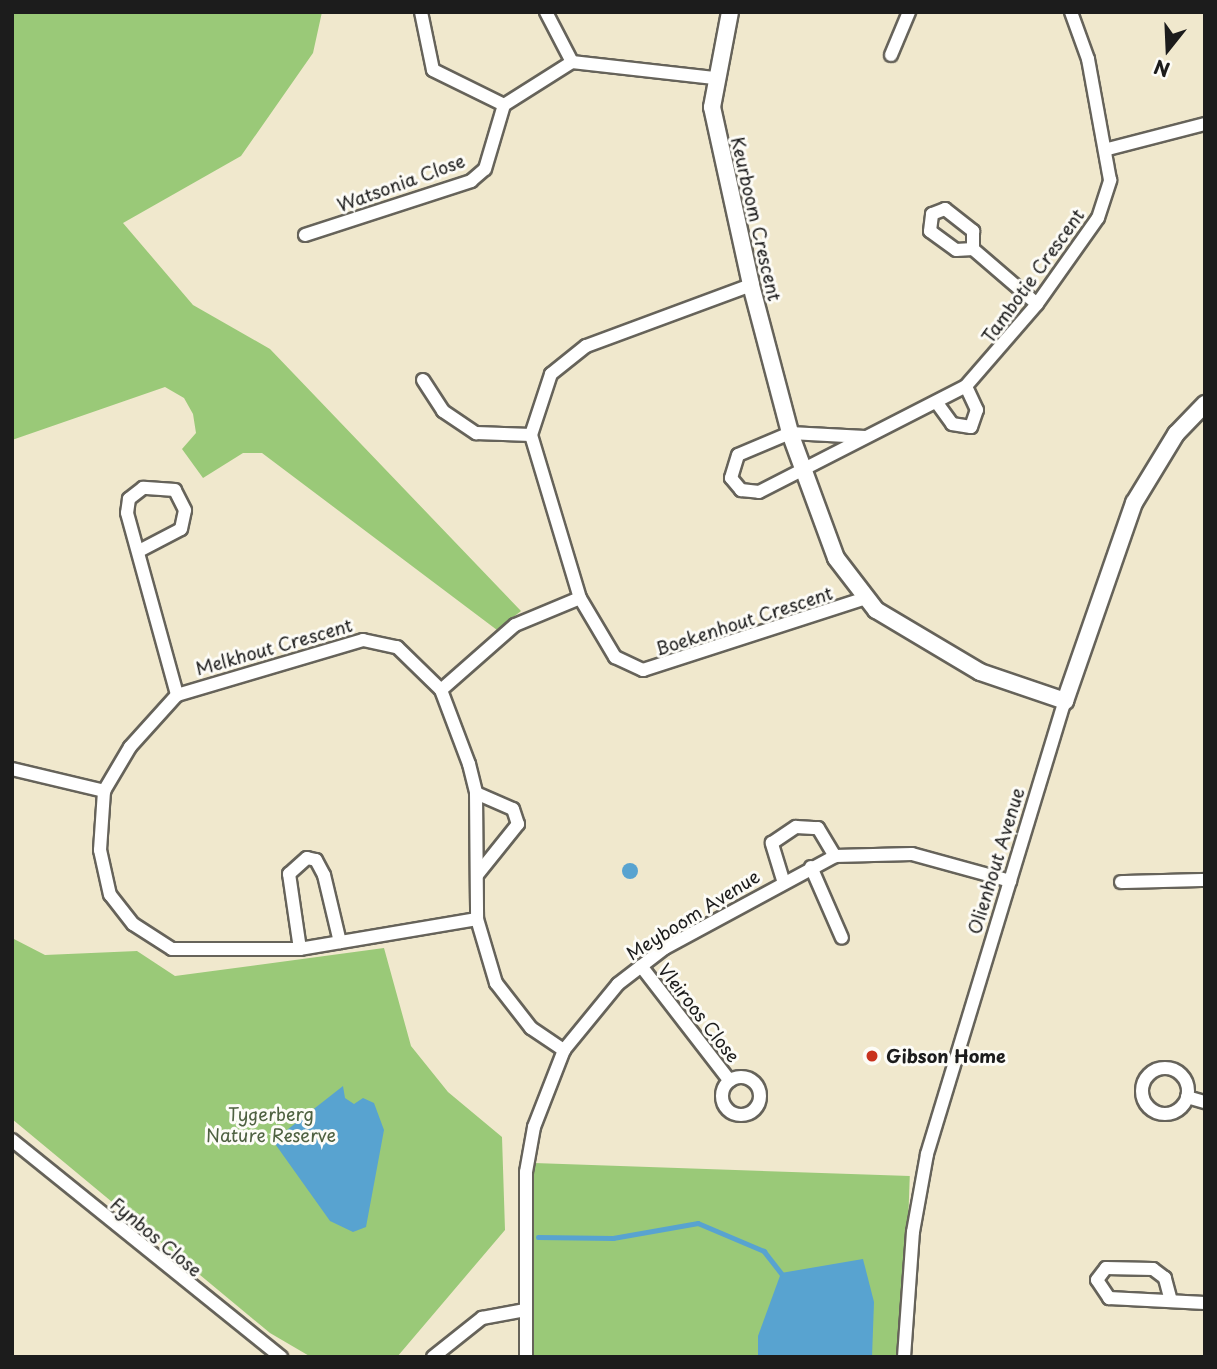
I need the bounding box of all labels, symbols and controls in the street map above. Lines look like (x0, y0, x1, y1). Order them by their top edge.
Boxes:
north arrow (1133, 14, 1203, 84)
text: N (1150, 53, 1173, 85)
street label: Keurboom Crescent (727, 135, 785, 303)
street label: Watsonia Close (334, 150, 468, 216)
street label: Tambotie Crescent (977, 205, 1089, 347)
street label: Boekenhout Crescent (653, 582, 835, 660)
street label: Melkhout Crescent (193, 614, 355, 680)
street label: Olienhout Avenue (964, 786, 1028, 936)
street label: Meyboom Avenue (623, 866, 763, 964)
street label: Vleiroos Close (654, 959, 744, 1067)
place label: Gibson Home (886, 1045, 1006, 1067)
marker: Gibson Home (864, 1048, 880, 1064)
park label: Tygerberg Nature Reserve (205, 1104, 337, 1146)
street label: Fynbos Close (106, 1193, 206, 1281)

